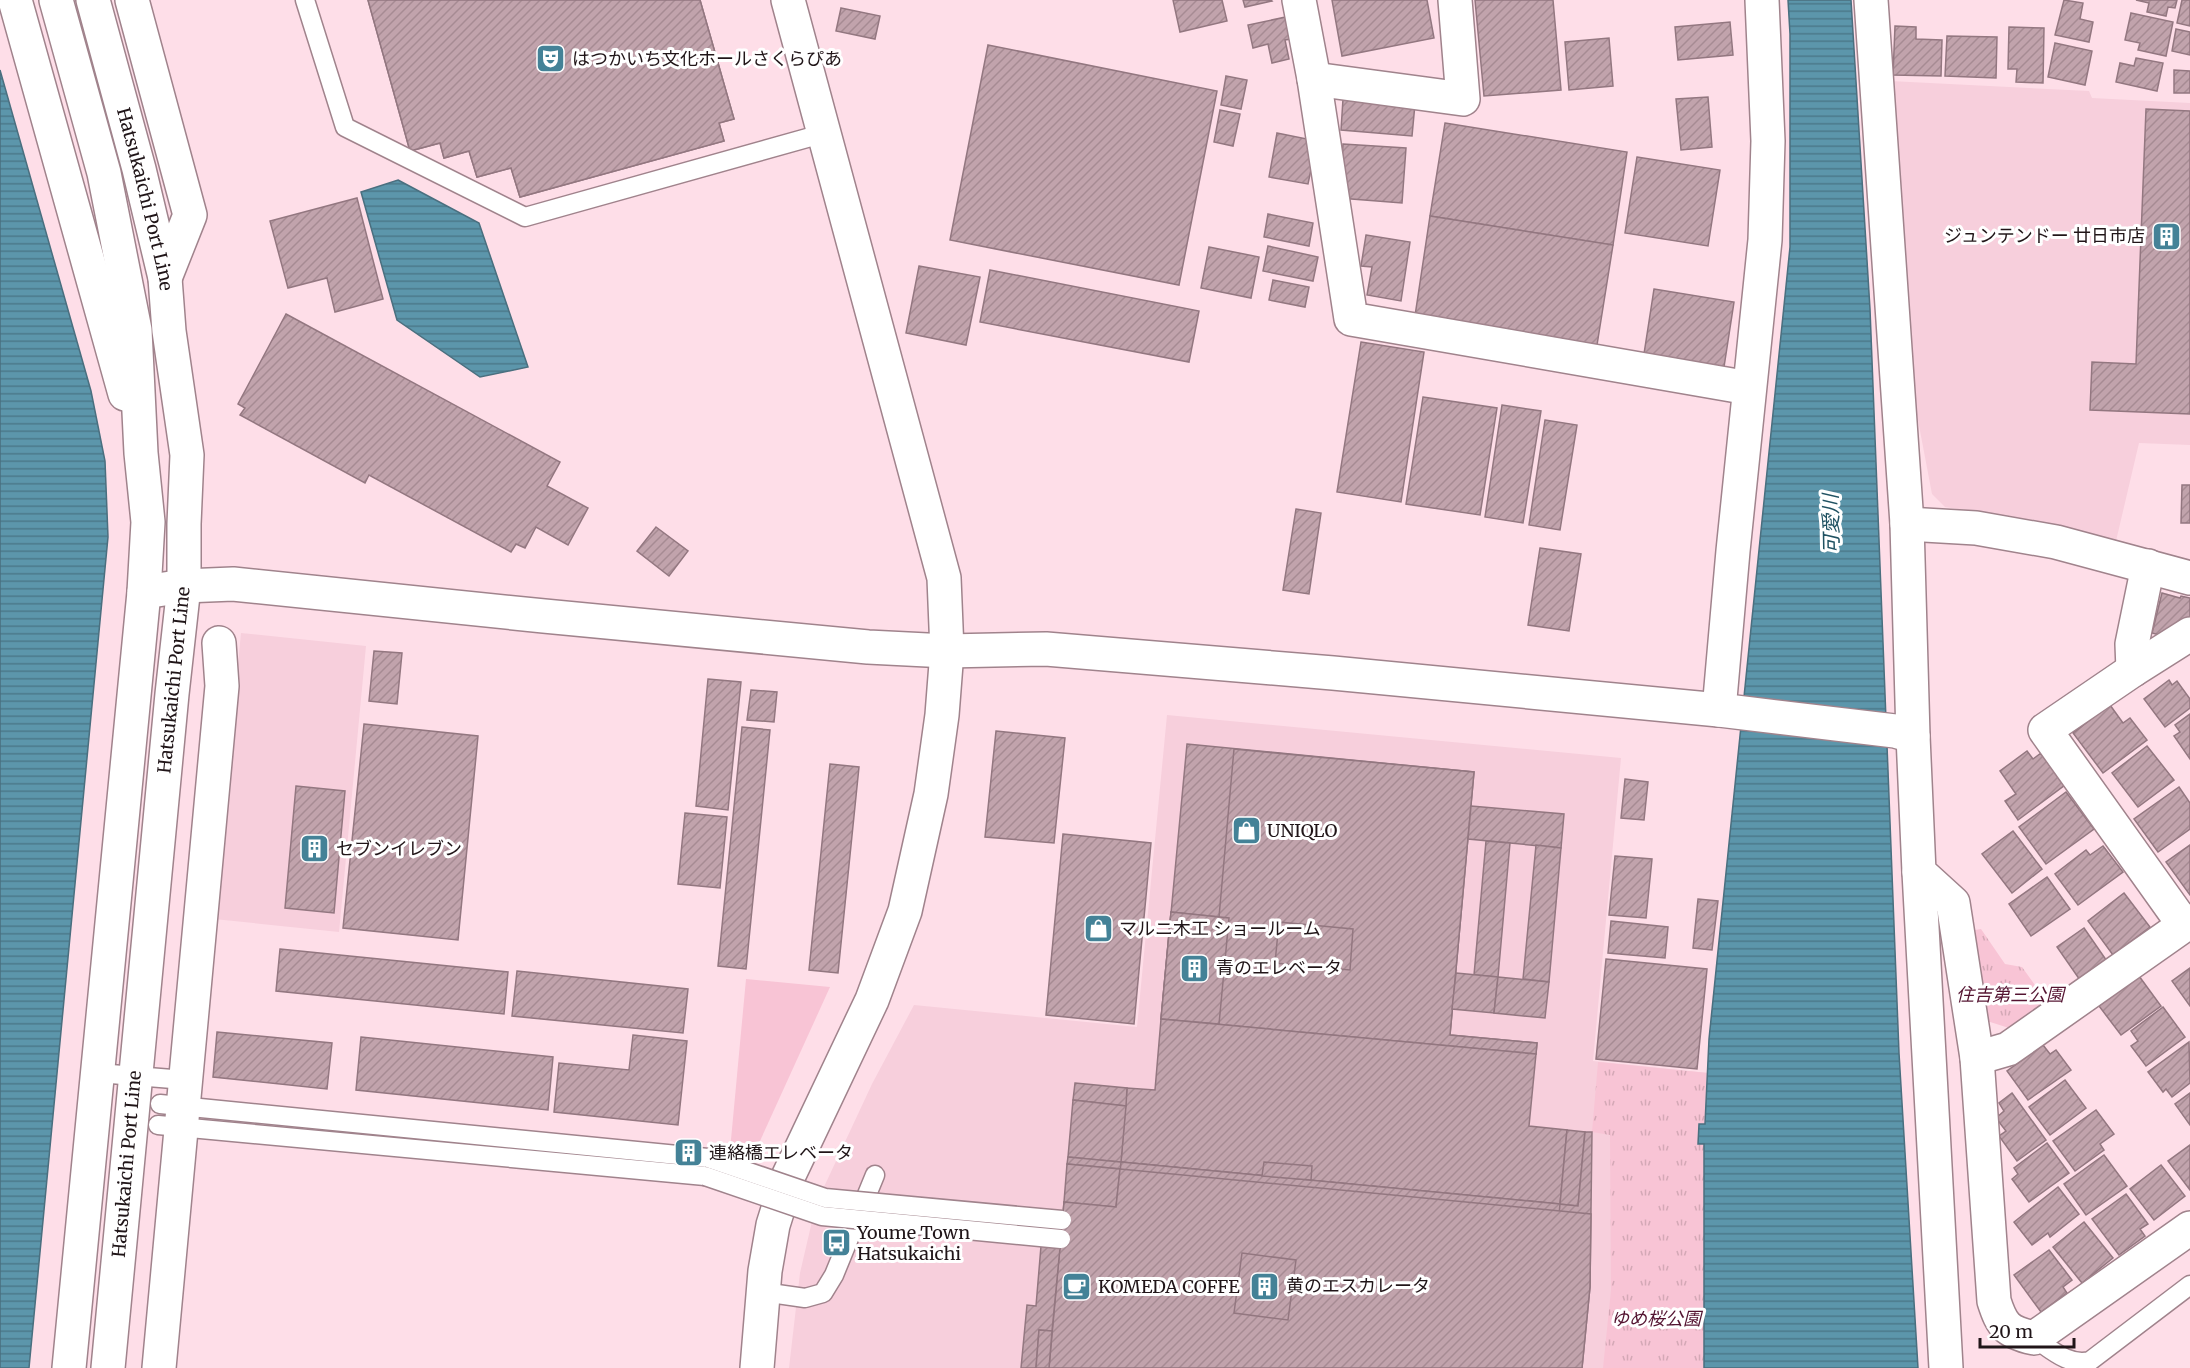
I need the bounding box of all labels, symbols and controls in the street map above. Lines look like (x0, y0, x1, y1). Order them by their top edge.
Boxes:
theatre icon: はつかいち文化ホールさくらぴあ (535, 43, 567, 75)
place label: はつかいち文化ホールさくらぴあ (572, 47, 842, 70)
street label: Hatsukaichi Port Line (112, 105, 178, 292)
building icon: ジュンテンドー 廿日市店 (2150, 220, 2182, 252)
place label: ジュンテンドー 廿日市店 (1944, 224, 2145, 247)
water label: 可愛川 (1817, 492, 1844, 554)
street label: Hatsukaichi Port Line (152, 585, 195, 774)
shop icon: UNIQLO (1230, 815, 1262, 847)
place label: UNIQLO (1267, 819, 1338, 842)
building icon: セブンイレブン (299, 833, 331, 865)
place label: セブンイレブン (336, 837, 462, 860)
shop icon: マルニ木工 ショールーム (1082, 913, 1114, 945)
place label: マルニ木工 ショールーム (1119, 917, 1321, 940)
building icon: 青のエレベータ (1179, 952, 1211, 984)
place label: 青のエレベータ (1216, 956, 1342, 979)
park label: 住吉第三公園 (1956, 983, 2067, 1006)
street label: Hatsukaichi Port Line (107, 1069, 146, 1258)
building icon: 連絡橋エレベータ (672, 1137, 704, 1169)
place label: 連絡橋エレベータ (709, 1141, 853, 1164)
place label: Youme Town Hatsukaichi (856, 1221, 970, 1265)
bus stop icon: Youme Town Hatsukaichi (820, 1227, 852, 1259)
building icon: 黄のエスカレータ (1249, 1270, 1281, 1302)
cafe icon: KOMEDA COFFE (1061, 1271, 1093, 1303)
place label: 黄のエスカレータ (1286, 1274, 1430, 1297)
place label: KOMEDA COFFE (1098, 1275, 1240, 1298)
park label: ゆめ桜公園 (1611, 1307, 1704, 1330)
scale bar (1980, 1311, 2074, 1349)
text: 20 m (1989, 1320, 2033, 1343)

